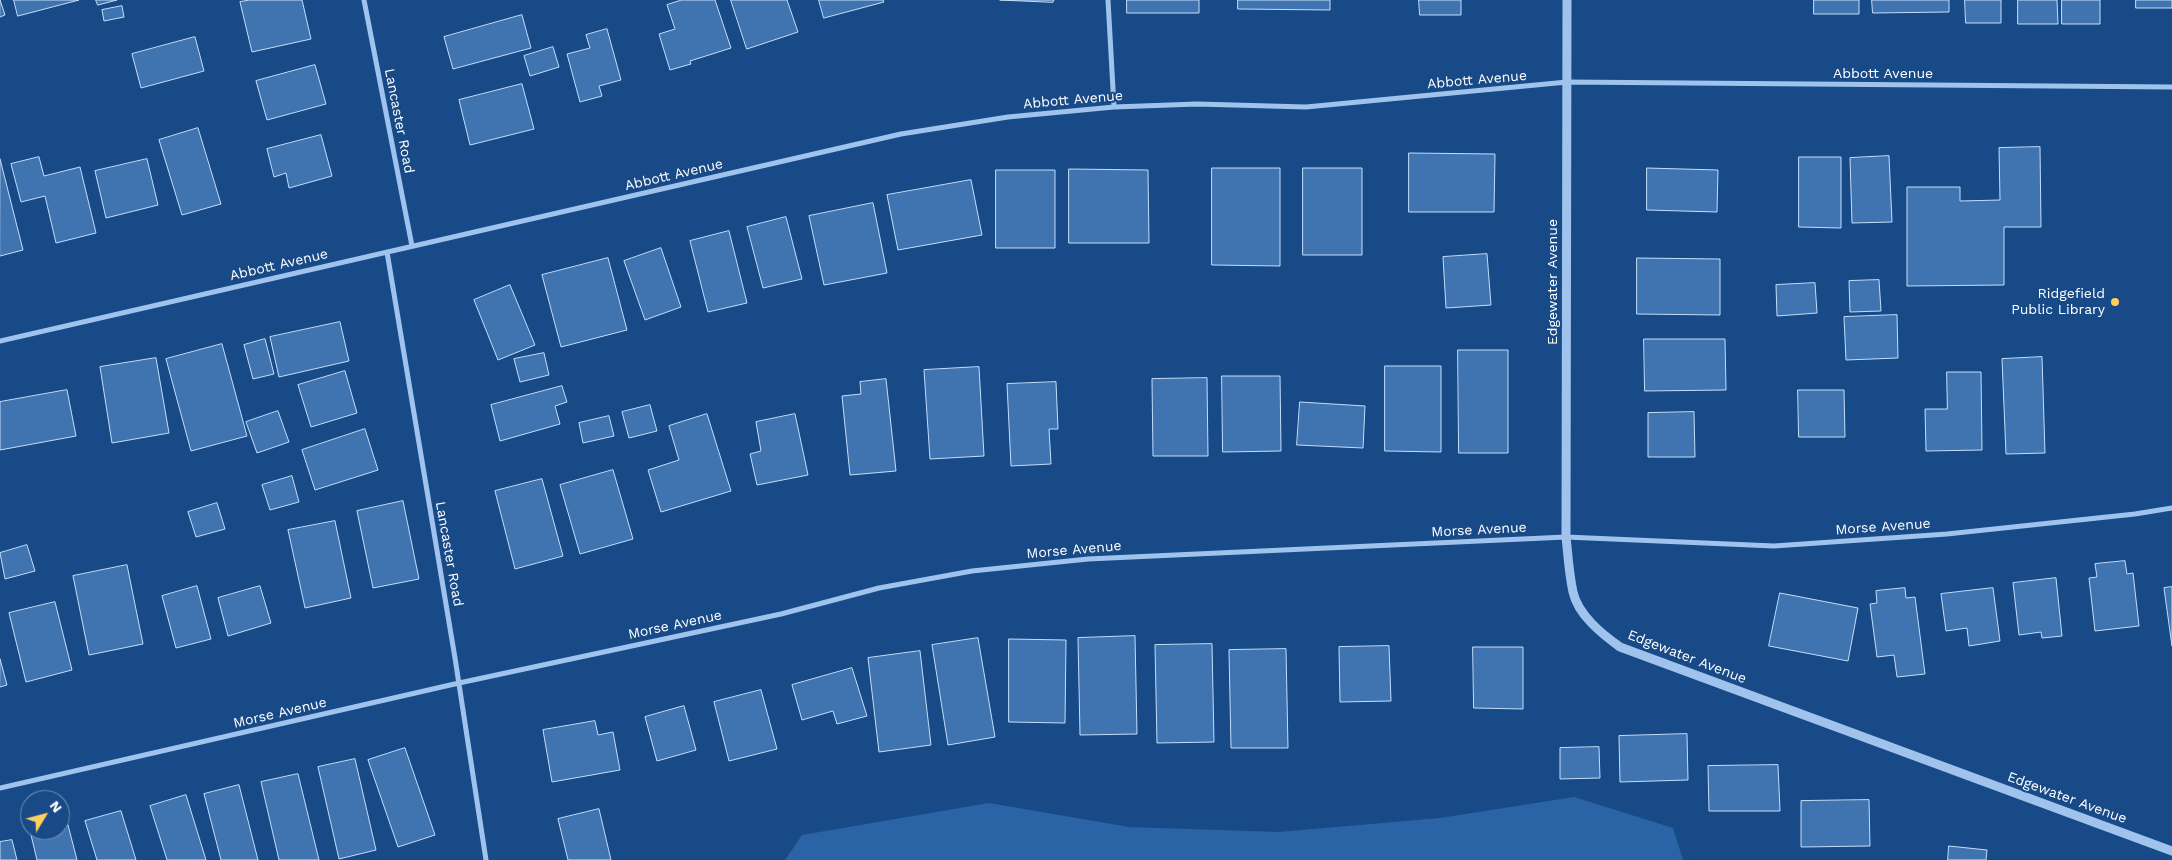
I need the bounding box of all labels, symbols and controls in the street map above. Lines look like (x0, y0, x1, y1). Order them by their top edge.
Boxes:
street label: Abbott Avenue (1833, 66, 1933, 82)
street label: Lancaster Road (381, 67, 417, 175)
street label: Abbott Avenue (1426, 67, 1528, 93)
street label: Abbott Avenue (1022, 87, 1124, 113)
street label: Abbott Avenue (623, 156, 725, 194)
street label: Edgewater Avenue (1545, 219, 1561, 345)
street label: Abbott Avenue (228, 246, 330, 284)
place label: Ridgefield Public Library (2011, 286, 2105, 318)
marker: Ridgefield Public Library (2109, 296, 2121, 308)
street label: Lancaster Road (431, 500, 467, 608)
street label: Morse Avenue (1835, 515, 1931, 539)
street label: Morse Avenue (1431, 519, 1527, 541)
street label: Morse Avenue (1026, 537, 1122, 563)
street label: Morse Avenue (627, 607, 723, 643)
street label: Edgewater Avenue (1625, 627, 1749, 687)
street label: Morse Avenue (232, 694, 328, 732)
street label: Edgewater Avenue (2005, 769, 2129, 827)
north arrow (20, 790, 70, 840)
text: N (47, 798, 66, 816)

